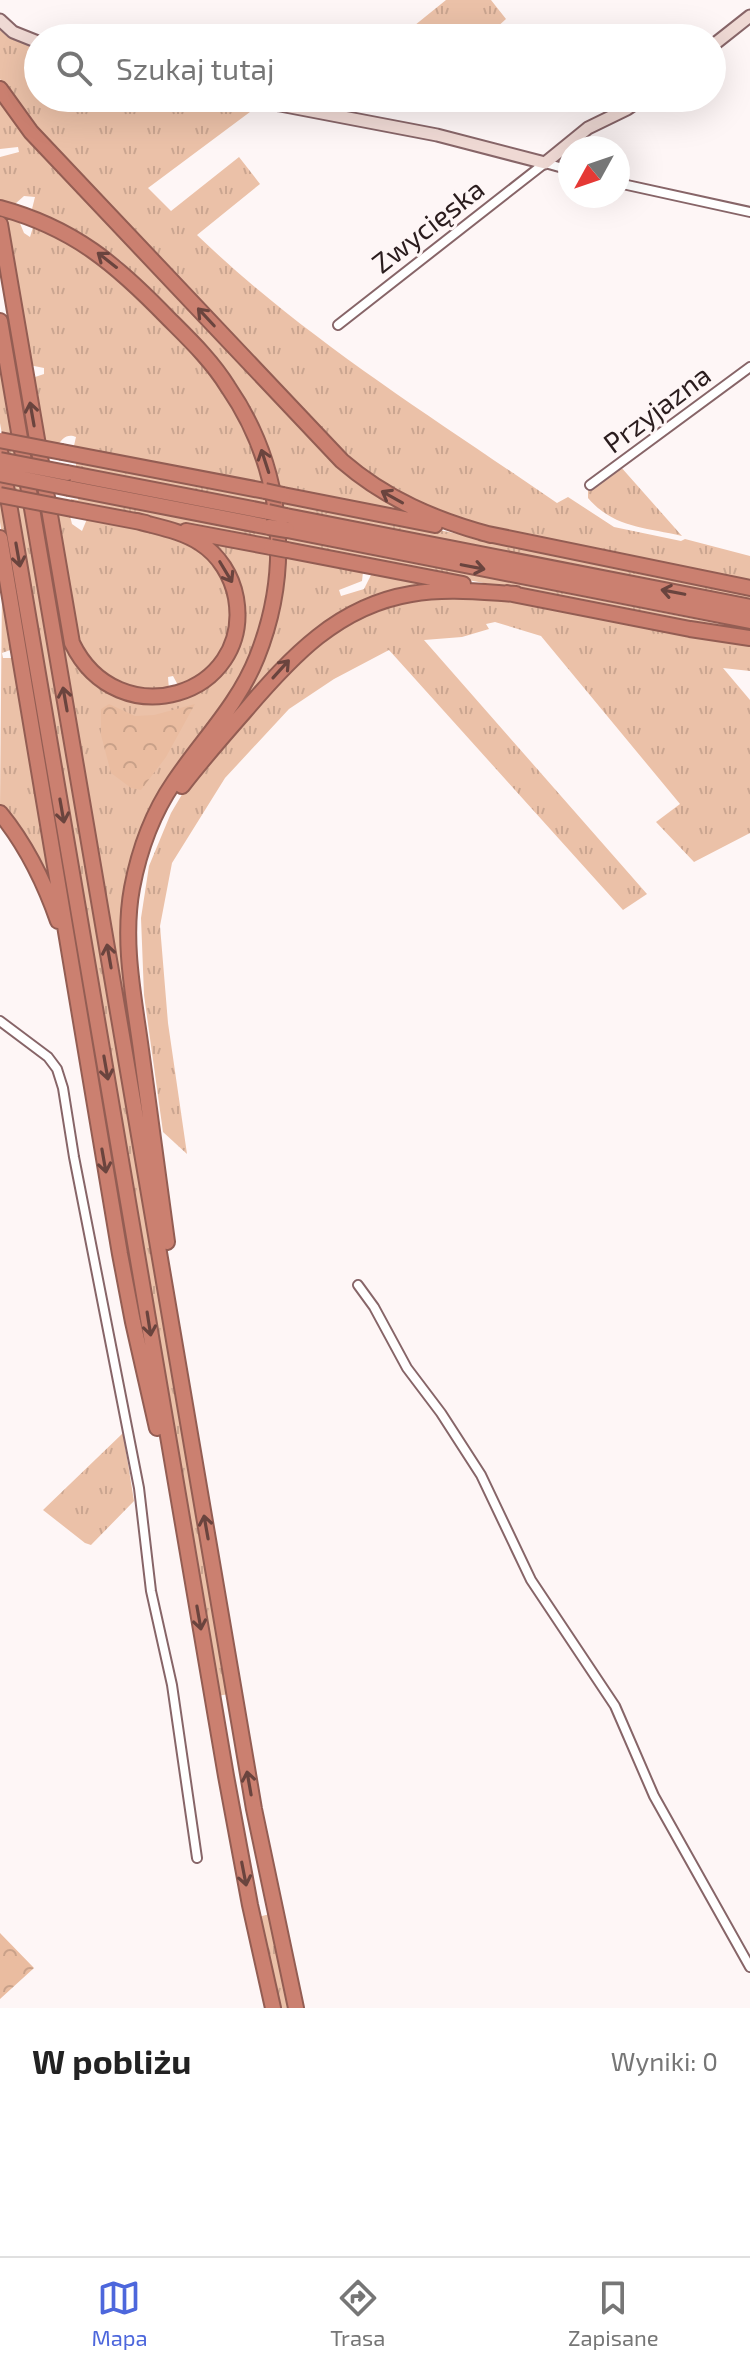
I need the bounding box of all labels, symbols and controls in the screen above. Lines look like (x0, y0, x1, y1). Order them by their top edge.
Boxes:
search box (24, 24, 726, 112)
icon: search (52, 46, 96, 90)
text: Szukaj tutaj (116, 50, 275, 86)
north arrow (558, 136, 630, 208)
street label: Zwycięska (365, 171, 490, 280)
one-way arrow (97, 251, 118, 268)
one-way arrow (197, 308, 215, 328)
street label: Przyjazna (596, 357, 717, 459)
one-way arrow (24, 402, 39, 427)
one-way arrow (257, 449, 272, 475)
one-way arrow (381, 489, 404, 505)
one-way arrow (11, 542, 26, 567)
one-way arrow (218, 560, 234, 583)
one-way arrow (460, 560, 485, 575)
one-way arrow (661, 584, 687, 599)
one-way arrow (272, 659, 290, 679)
one-way arrow (56, 687, 71, 713)
one-way arrow (55, 798, 70, 824)
one-way arrow (100, 944, 115, 969)
one-way arrow (99, 1054, 114, 1080)
one-way arrow (98, 1147, 113, 1173)
one-way arrow (142, 1311, 157, 1336)
one-way arrow (197, 1514, 212, 1540)
one-way arrow (192, 1605, 207, 1630)
one-way arrow (241, 1771, 256, 1796)
one-way arrow (237, 1861, 252, 1886)
text: W pobliżu (32, 2040, 192, 2081)
text: Wyniki: 0 (611, 2045, 718, 2076)
tab: Mapa (91, 2276, 148, 2350)
tab: Trasa (330, 2276, 385, 2350)
tab: Zapisane (568, 2276, 659, 2350)

